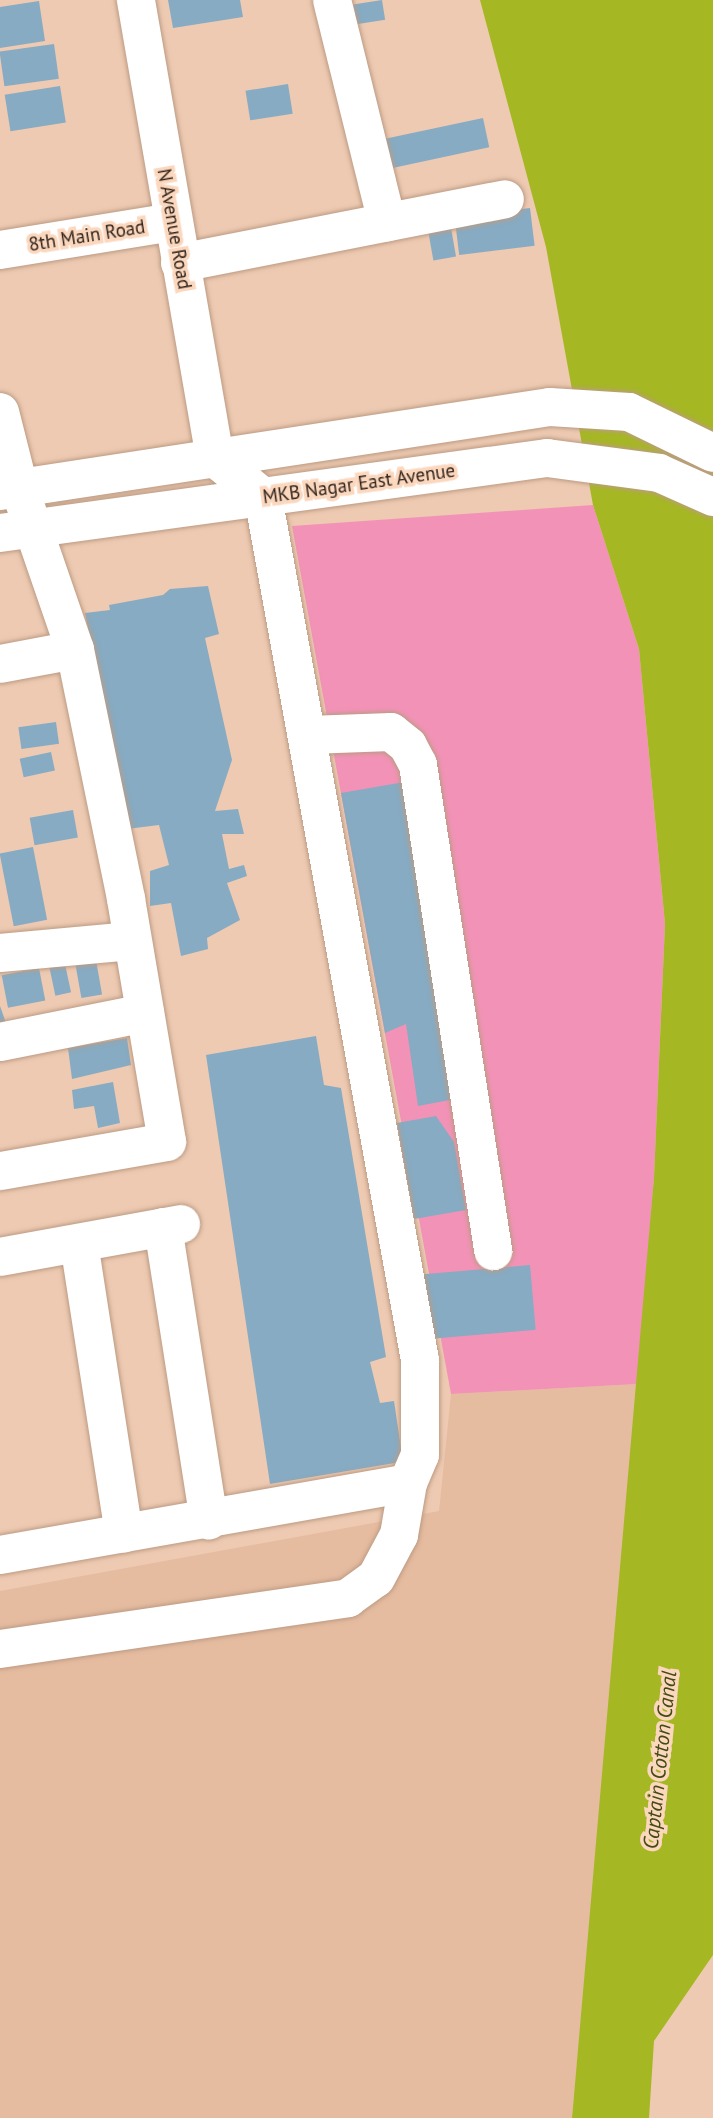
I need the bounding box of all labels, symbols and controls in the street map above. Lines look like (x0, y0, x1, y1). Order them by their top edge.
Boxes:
street label: N Avenue Road (152, 167, 196, 291)
street label: 8th Main Road (27, 216, 147, 256)
street label: MKB Nagar East Avenue (261, 459, 457, 509)
water label: Captain Cotton Canal (638, 1670, 682, 1850)

